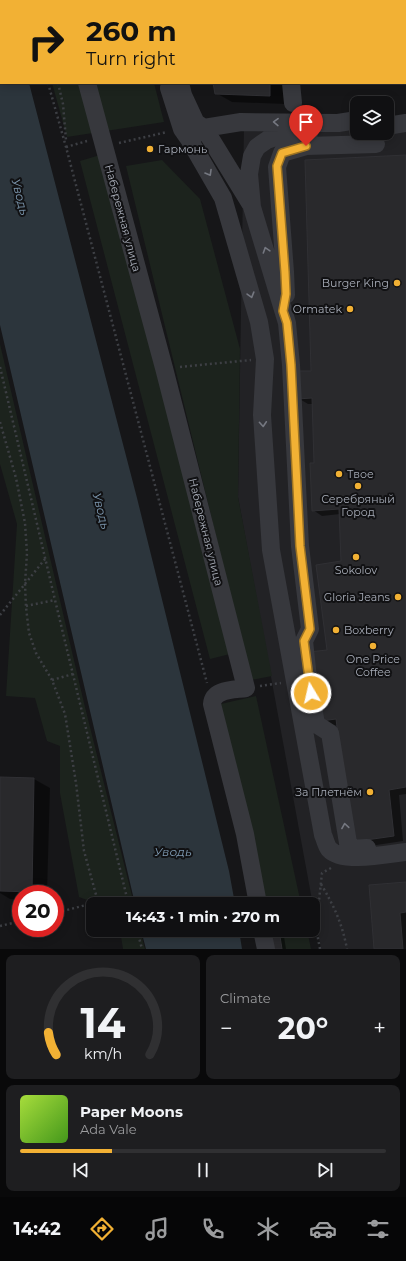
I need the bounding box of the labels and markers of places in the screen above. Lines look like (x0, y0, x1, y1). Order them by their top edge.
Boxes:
pin (289, 105, 323, 146)
place label: Гармонь (158, 142, 207, 156)
marker: Гармонь (145, 144, 155, 154)
place label: Burger King (322, 276, 389, 290)
marker: Burger King (392, 278, 402, 288)
place label: Ormatek (293, 302, 342, 316)
marker: Ormatek (345, 304, 355, 314)
place label: Твое (347, 467, 374, 481)
marker: Твое (334, 469, 344, 479)
marker: Серебряный Город (353, 481, 363, 491)
place label: Серебряный Город (321, 492, 395, 519)
marker: Sokolov (351, 552, 361, 562)
place label: Sokolov (335, 563, 377, 577)
place label: Gloria Jeans (324, 590, 391, 604)
marker: Gloria Jeans (393, 592, 403, 602)
place label: Boxberry (344, 623, 394, 637)
marker: Boxberry (331, 625, 341, 635)
marker: One Price Coffee (368, 641, 378, 651)
place label: One Price Coffee (346, 652, 400, 679)
place label: За Плетнём (295, 785, 362, 799)
marker: За Плетнём (365, 787, 375, 797)

